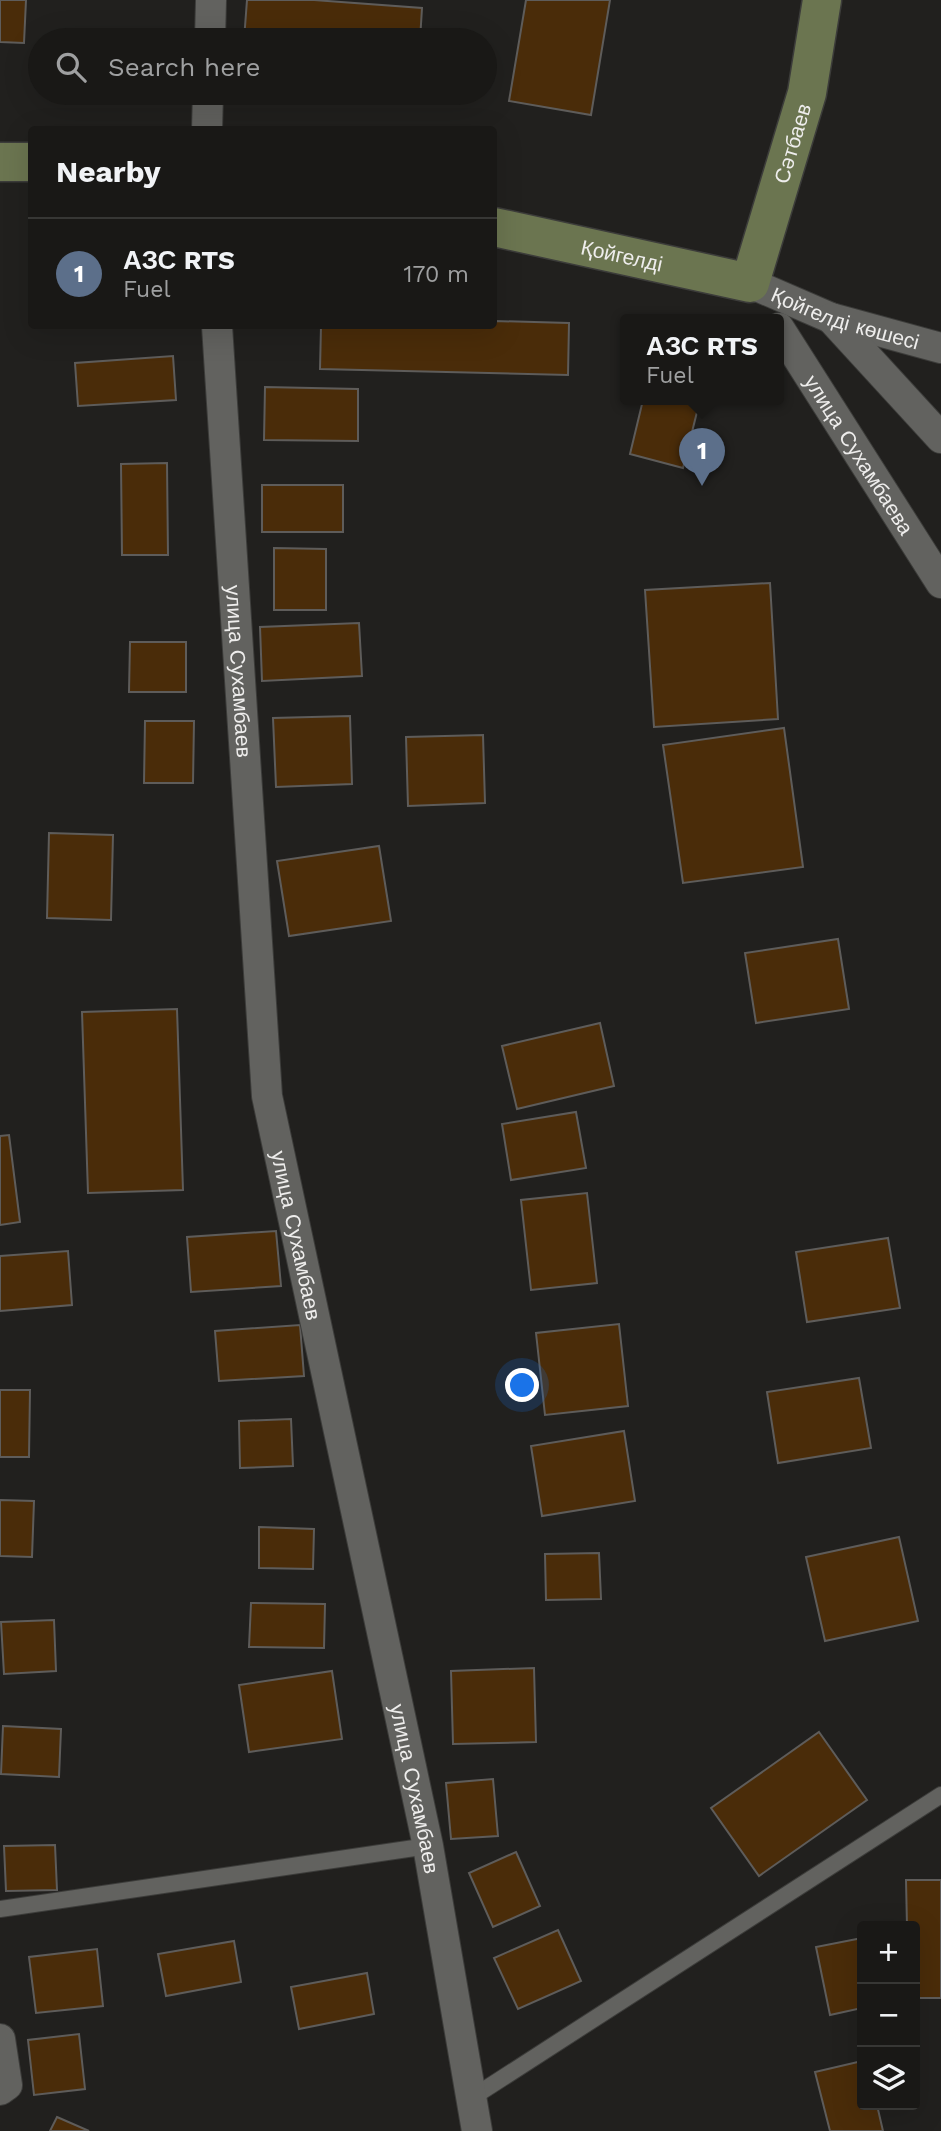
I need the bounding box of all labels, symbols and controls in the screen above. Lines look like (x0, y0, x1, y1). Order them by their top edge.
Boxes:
search box (28, 28, 497, 105)
icon: search (52, 48, 90, 86)
text: Search here (108, 52, 260, 82)
street label: Сәтбаев (768, 100, 816, 186)
text: Nearby (56, 154, 161, 189)
street label: Қойгелді (579, 234, 665, 276)
text: АЗС RTS (123, 245, 235, 275)
text: 1 (74, 261, 84, 288)
text: 170 m (404, 261, 469, 288)
text: Fuel (123, 276, 171, 303)
street label: Қойгелді көшесі (768, 281, 922, 354)
popup (620, 314, 784, 405)
text: АЗС RTS (646, 331, 758, 361)
text: Fuel (646, 362, 694, 389)
street label: улица Сухамбаева (799, 370, 920, 539)
pin: 1 (679, 428, 725, 486)
street label: улица Сухамбаев (221, 584, 257, 758)
street label: улица Сухамбаев (267, 1148, 327, 1322)
your location (505, 1368, 539, 1402)
street label: улица Сухамбаев (385, 1701, 445, 1875)
map controls (857, 1921, 920, 2110)
button: + (857, 1921, 920, 1984)
button: − (857, 1984, 920, 2047)
button: layers (857, 2047, 920, 2110)

